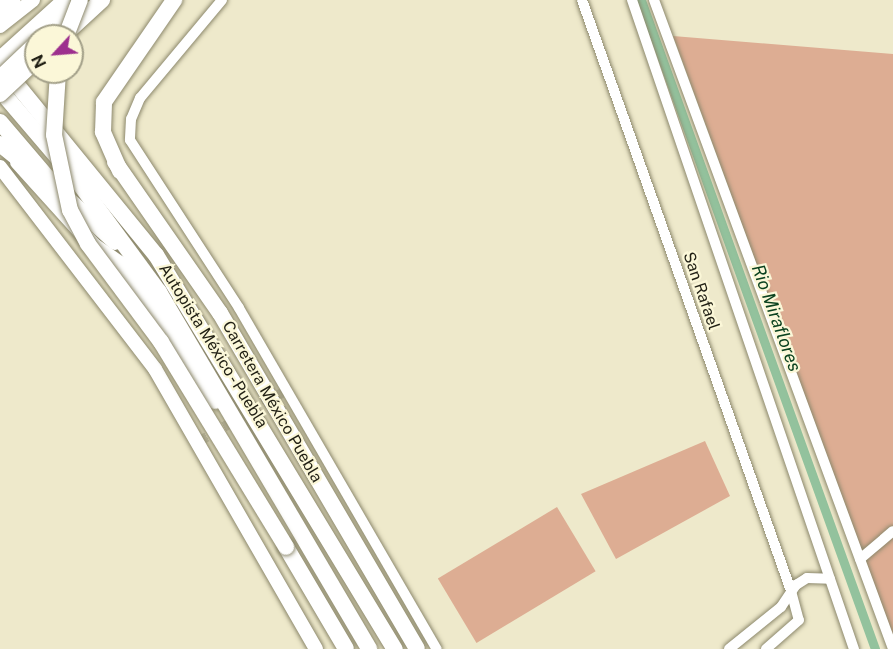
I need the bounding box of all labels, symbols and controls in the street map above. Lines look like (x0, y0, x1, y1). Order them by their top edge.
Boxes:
north arrow (24, 24, 84, 84)
text: N (28, 51, 50, 71)
street label: San Rafael (679, 250, 723, 332)
street label: Autopista México - Puebla (153, 258, 273, 434)
water label: Rio Miraflores (747, 261, 805, 375)
street label: Carretera México Puebla (218, 318, 326, 486)

